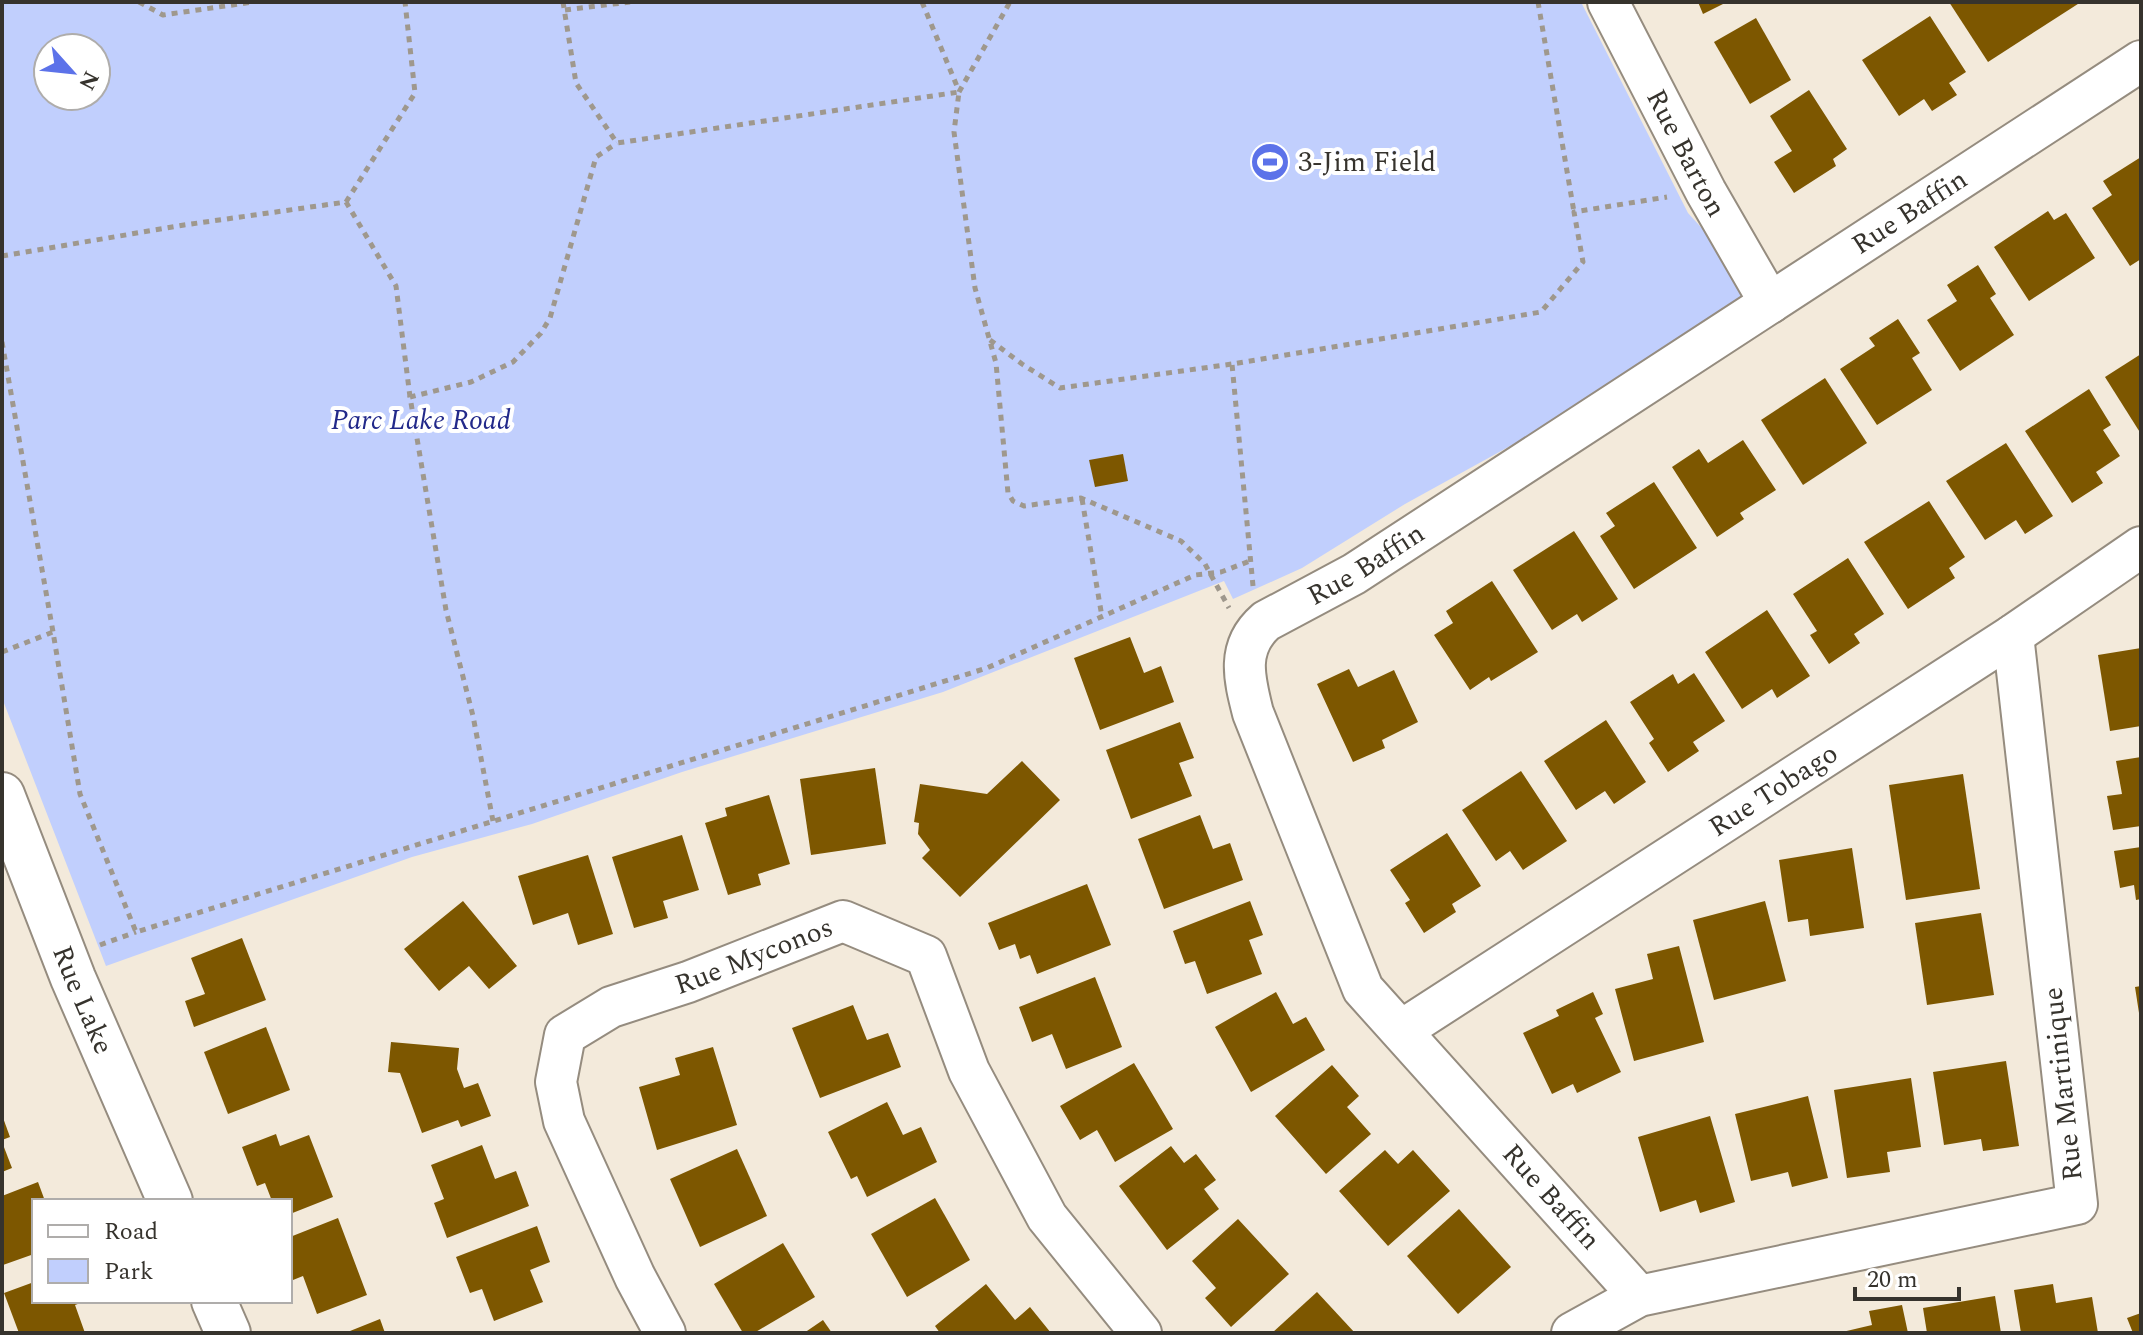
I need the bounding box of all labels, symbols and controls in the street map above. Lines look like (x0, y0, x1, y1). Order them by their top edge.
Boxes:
north arrow (32, 32, 112, 112)
text: N (70, 65, 107, 96)
street label: Rue Barton (1635, 81, 1738, 225)
sports icon: 3-Jim Field (1249, 141, 1291, 183)
place label: 3-Jim Field (1298, 141, 1436, 184)
street label: Rue Baffin (1843, 158, 1976, 266)
park label: Parc Lake Road (331, 399, 511, 442)
street label: Rue Baffin (1299, 512, 1433, 617)
street label: Rue Tobago (1700, 732, 1847, 848)
street label: Rue Myconos (669, 906, 839, 1006)
street label: Rue Lake (41, 939, 125, 1061)
street label: Rue Martinique (2031, 985, 2095, 1183)
street label: Rue Baffin (1491, 1134, 1611, 1260)
legend (32, 1199, 292, 1303)
text: Road (104, 1214, 158, 1250)
scale bar (1855, 1251, 1959, 1301)
text: Park (104, 1254, 154, 1290)
text: 20 m (1867, 1262, 1918, 1298)

